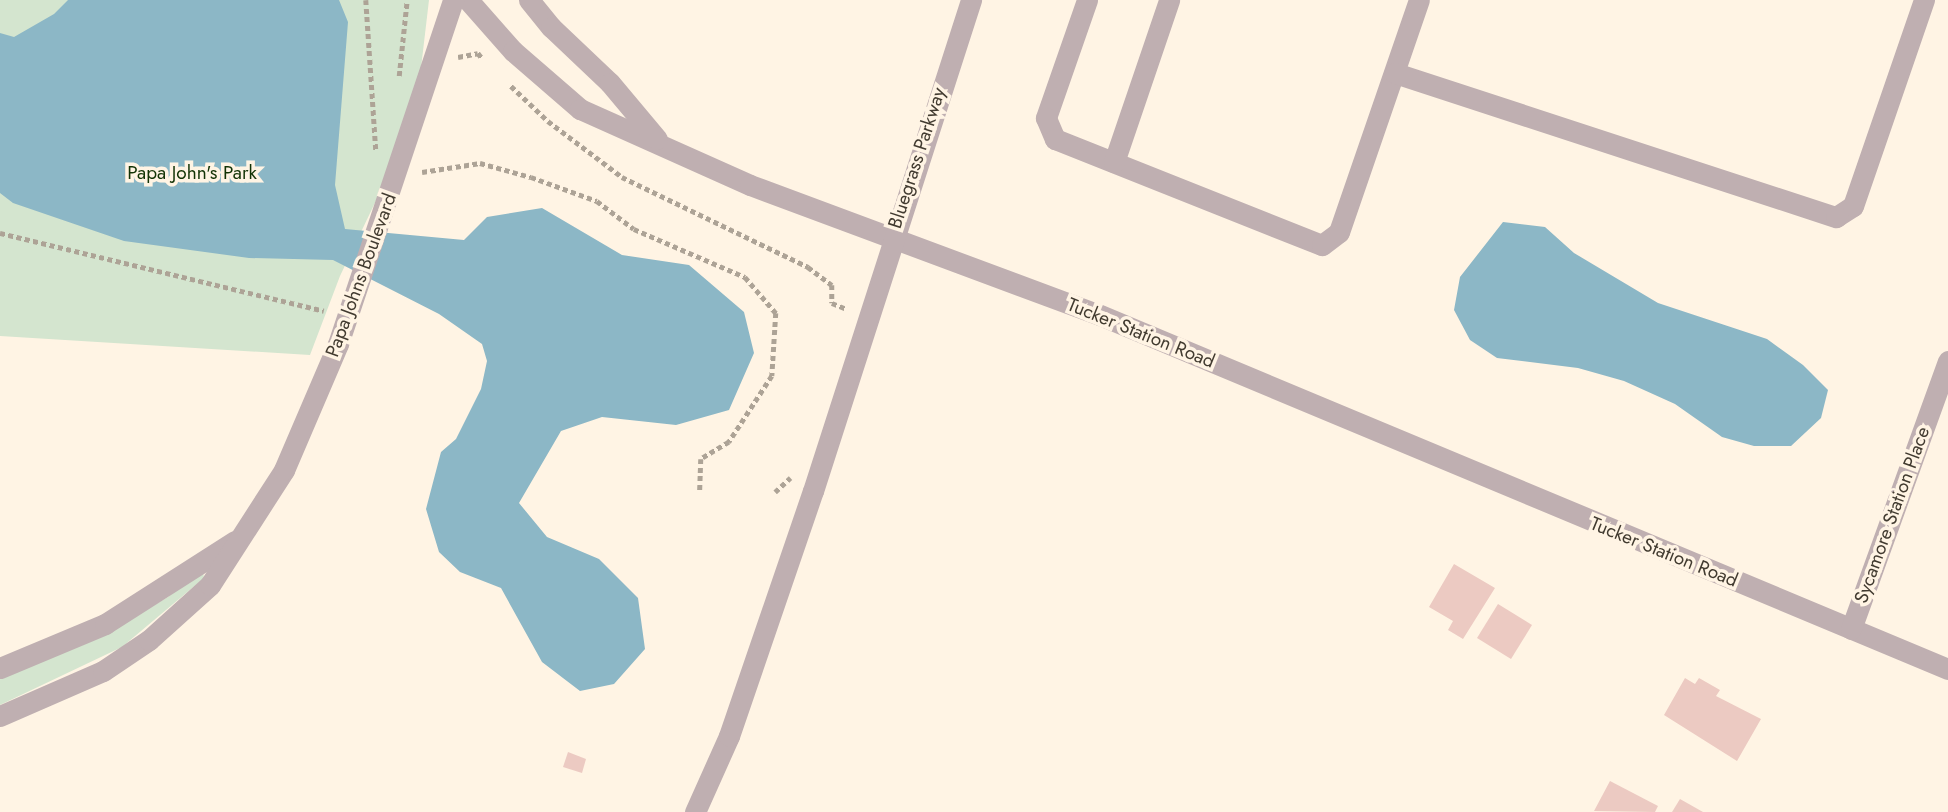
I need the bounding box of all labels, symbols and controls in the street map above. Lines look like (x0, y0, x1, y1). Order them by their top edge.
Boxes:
street label: Bluegrass Parkway (883, 85, 951, 231)
park label: Papa John's Park (127, 162, 257, 184)
street label: Papa Johns Boulevard (321, 190, 401, 360)
street label: Tucker Station Road (1064, 293, 1218, 373)
street label: Sycamore Station Place (1849, 424, 1935, 606)
street label: Tucker Station Road (1587, 512, 1741, 592)

